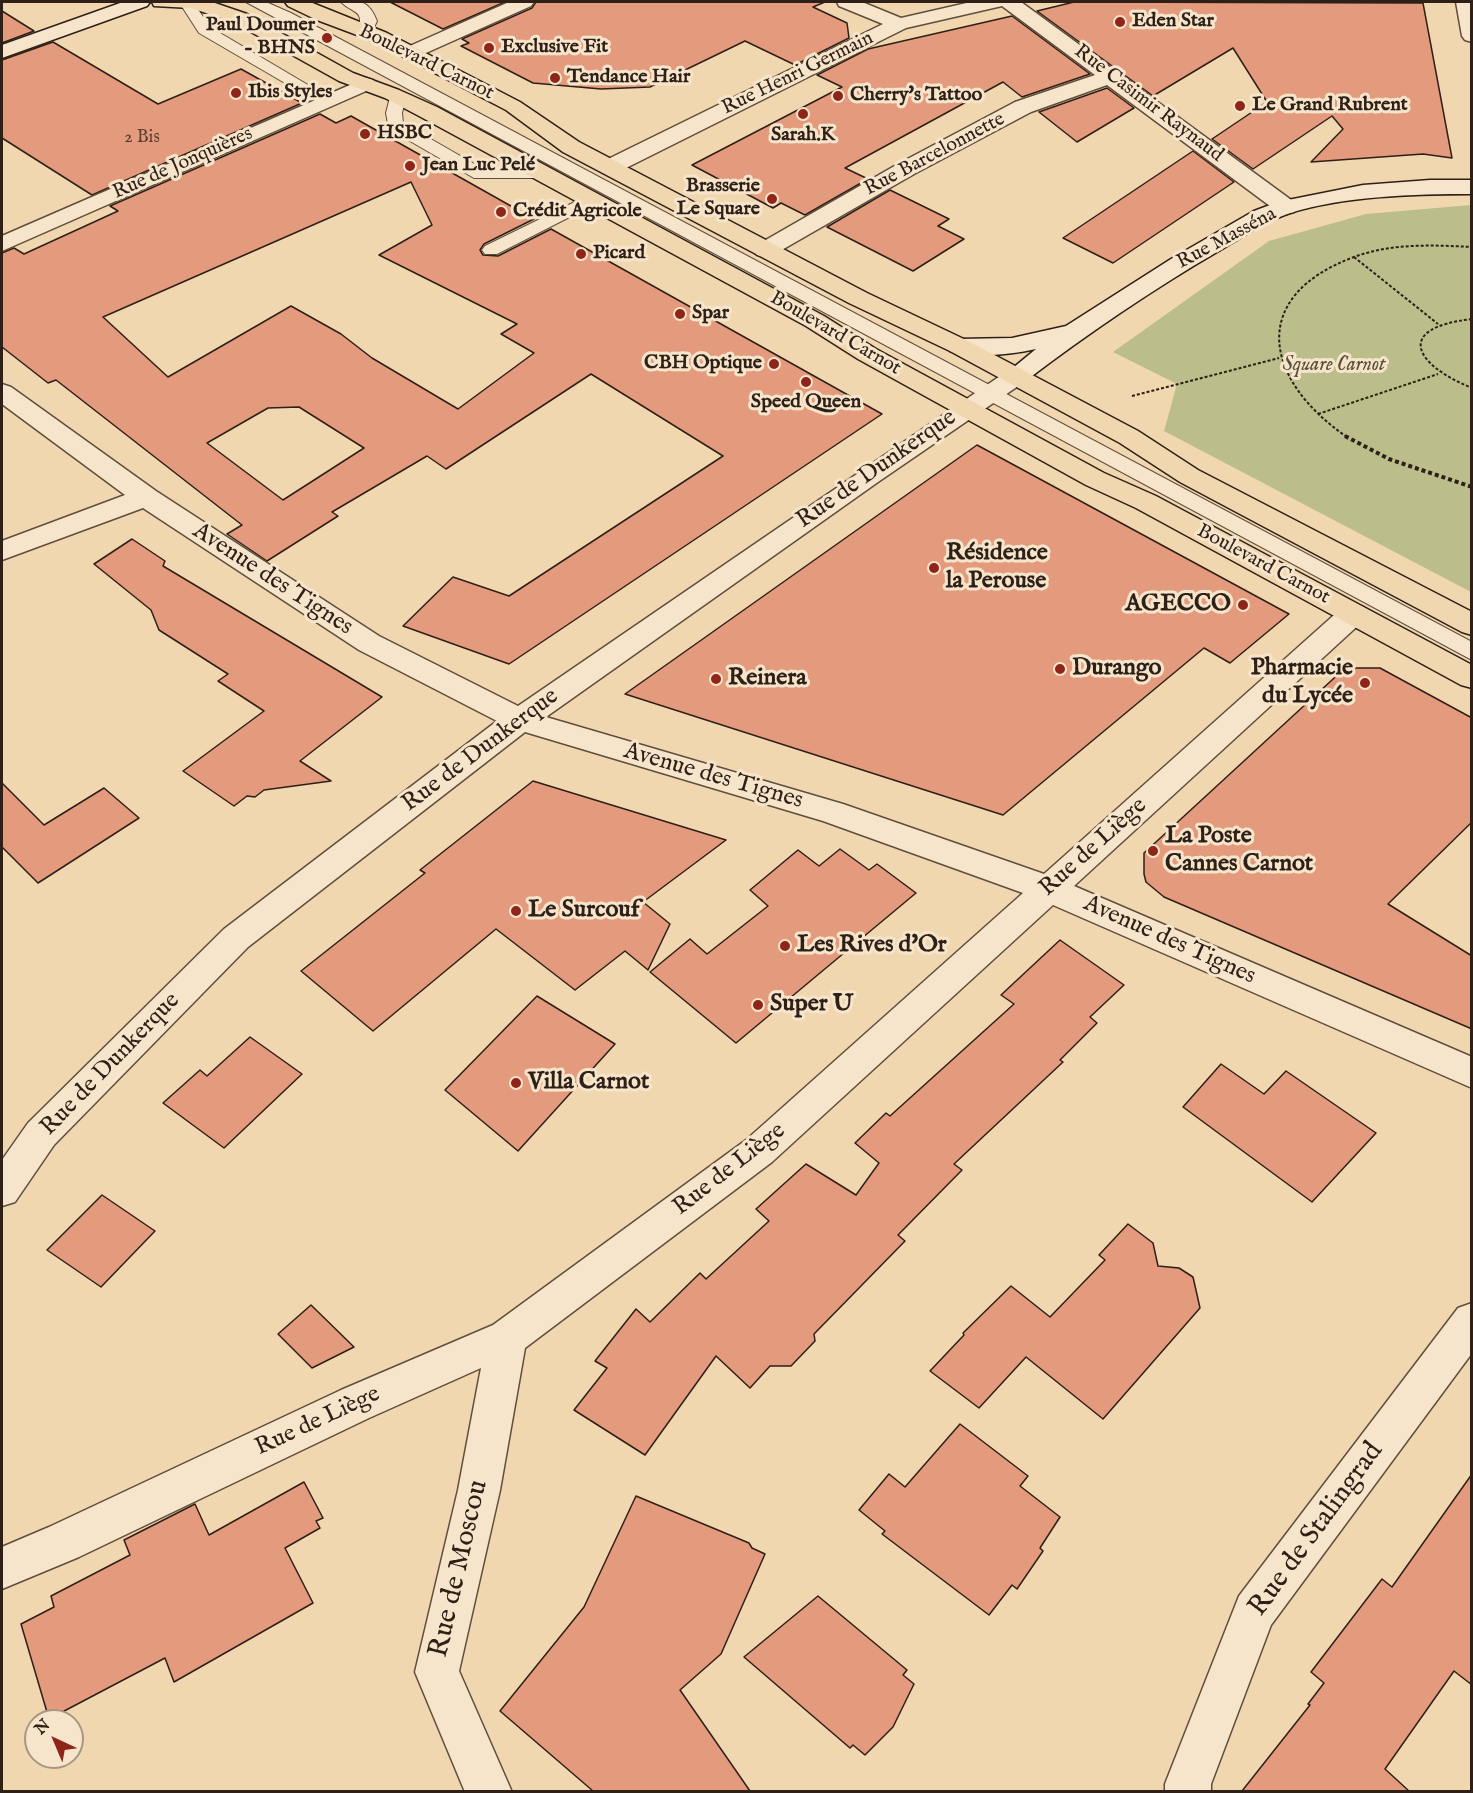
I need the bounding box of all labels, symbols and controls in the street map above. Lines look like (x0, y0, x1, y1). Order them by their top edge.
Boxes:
place label: Eden Star (1132, 10, 1214, 34)
place label: Paul Doumer - BHNS (206, 14, 315, 61)
marker: Eden Star (1113, 15, 1127, 29)
street label: Boulevard Carnot (355, 20, 497, 106)
street label: Rue Henri Germain (718, 27, 878, 121)
marker: Paul Doumer - BHNS (320, 31, 334, 45)
place label: Exclusive Fit (501, 36, 608, 60)
street label: Rue Casimir Raynaud (1069, 40, 1227, 168)
marker: Exclusive Fit (482, 41, 496, 55)
place label: Tendance Hair (567, 66, 690, 90)
marker: Tendance Hair (548, 71, 562, 85)
place label: Ibis Styles (248, 81, 332, 105)
place label: Cherry's Tattoo (850, 84, 982, 108)
marker: Ibis Styles (229, 86, 243, 100)
marker: Cherry's Tattoo (831, 89, 845, 103)
place label: Le Grand Rubrent (1252, 94, 1408, 118)
marker: Le Grand Rubrent (1233, 99, 1247, 113)
marker: Sarah.K (796, 107, 810, 121)
street label: Rue Barcelonnette (861, 108, 1009, 202)
street label: Rue de Jonquières (109, 122, 257, 206)
place label: HSBC (377, 122, 432, 146)
place label: Sarah.K (771, 124, 835, 148)
house number: 2 Bis (124, 127, 160, 149)
marker: HSBC (358, 127, 372, 141)
place label: Jean Luc Pelé (422, 154, 535, 178)
marker: Jean Luc Pelé (403, 159, 417, 173)
place label: Brasserie Le Square (676, 175, 760, 222)
marker: Brasserie Le Square (765, 192, 779, 206)
place label: Crédit Agricole (513, 200, 642, 224)
street label: Rue Masséna (1173, 203, 1281, 275)
marker: Crédit Agricole (494, 205, 508, 219)
place label: Picard (593, 242, 645, 266)
marker: Picard (574, 247, 588, 261)
street label: Boulevard Carnot (765, 287, 905, 381)
place label: Spar (692, 302, 729, 326)
marker: Spar (673, 307, 687, 321)
place label: CBH Optique (644, 352, 762, 376)
park label: Square Carnot (1282, 354, 1386, 378)
marker: CBH Optique (767, 357, 781, 371)
marker: Speed Queen (799, 375, 813, 389)
place label: Speed Queen (751, 391, 861, 415)
street label: Rue de Dunkerque (792, 404, 962, 536)
street label: Avenue des Tignes (186, 517, 358, 643)
street label: Boulevard Carnot (1192, 520, 1334, 610)
place label: Résidence la Perouse (946, 540, 1048, 596)
marker: Résidence la Perouse (927, 561, 941, 575)
place label: AGECCO (1125, 591, 1231, 619)
marker: AGECCO (1236, 598, 1250, 612)
place label: Durango (1072, 655, 1162, 683)
place label: Pharmacie du Lycée (1251, 655, 1353, 711)
marker: Durango (1053, 662, 1067, 676)
place label: Reinera (728, 665, 807, 693)
marker: Reinera (709, 672, 723, 686)
marker: Pharmacie du Lycée (1358, 676, 1372, 690)
street label: Rue de Dunkerque (397, 683, 565, 819)
street label: Avenue des Tignes (620, 738, 806, 816)
street label: Rue de Liège (1034, 792, 1154, 904)
place label: La Poste Cannes Carnot (1165, 823, 1313, 879)
marker: La Poste Cannes Carnot (1146, 844, 1160, 858)
street label: Avenue des Tignes (1079, 890, 1259, 992)
place label: Le Surcouf (528, 897, 639, 925)
marker: Le Surcouf (509, 904, 523, 918)
place label: Les Rives d'Or (797, 932, 947, 960)
marker: Les Rives d'Or (778, 939, 792, 953)
street label: Rue de Dunkerque (35, 987, 187, 1143)
place label: Super U (770, 991, 853, 1019)
marker: Super U (751, 998, 765, 1012)
place label: Villa Carnot (528, 1069, 649, 1097)
marker: Villa Carnot (509, 1076, 523, 1090)
street label: Rue de Liège (668, 1117, 792, 1223)
street label: Rue de Liège (251, 1381, 385, 1463)
street label: Rue de Stalingrad (1243, 1436, 1391, 1624)
street label: Rue de Moscou (423, 1477, 497, 1661)
north arrow (24, 1709, 84, 1769)
text: N (31, 1715, 55, 1739)

